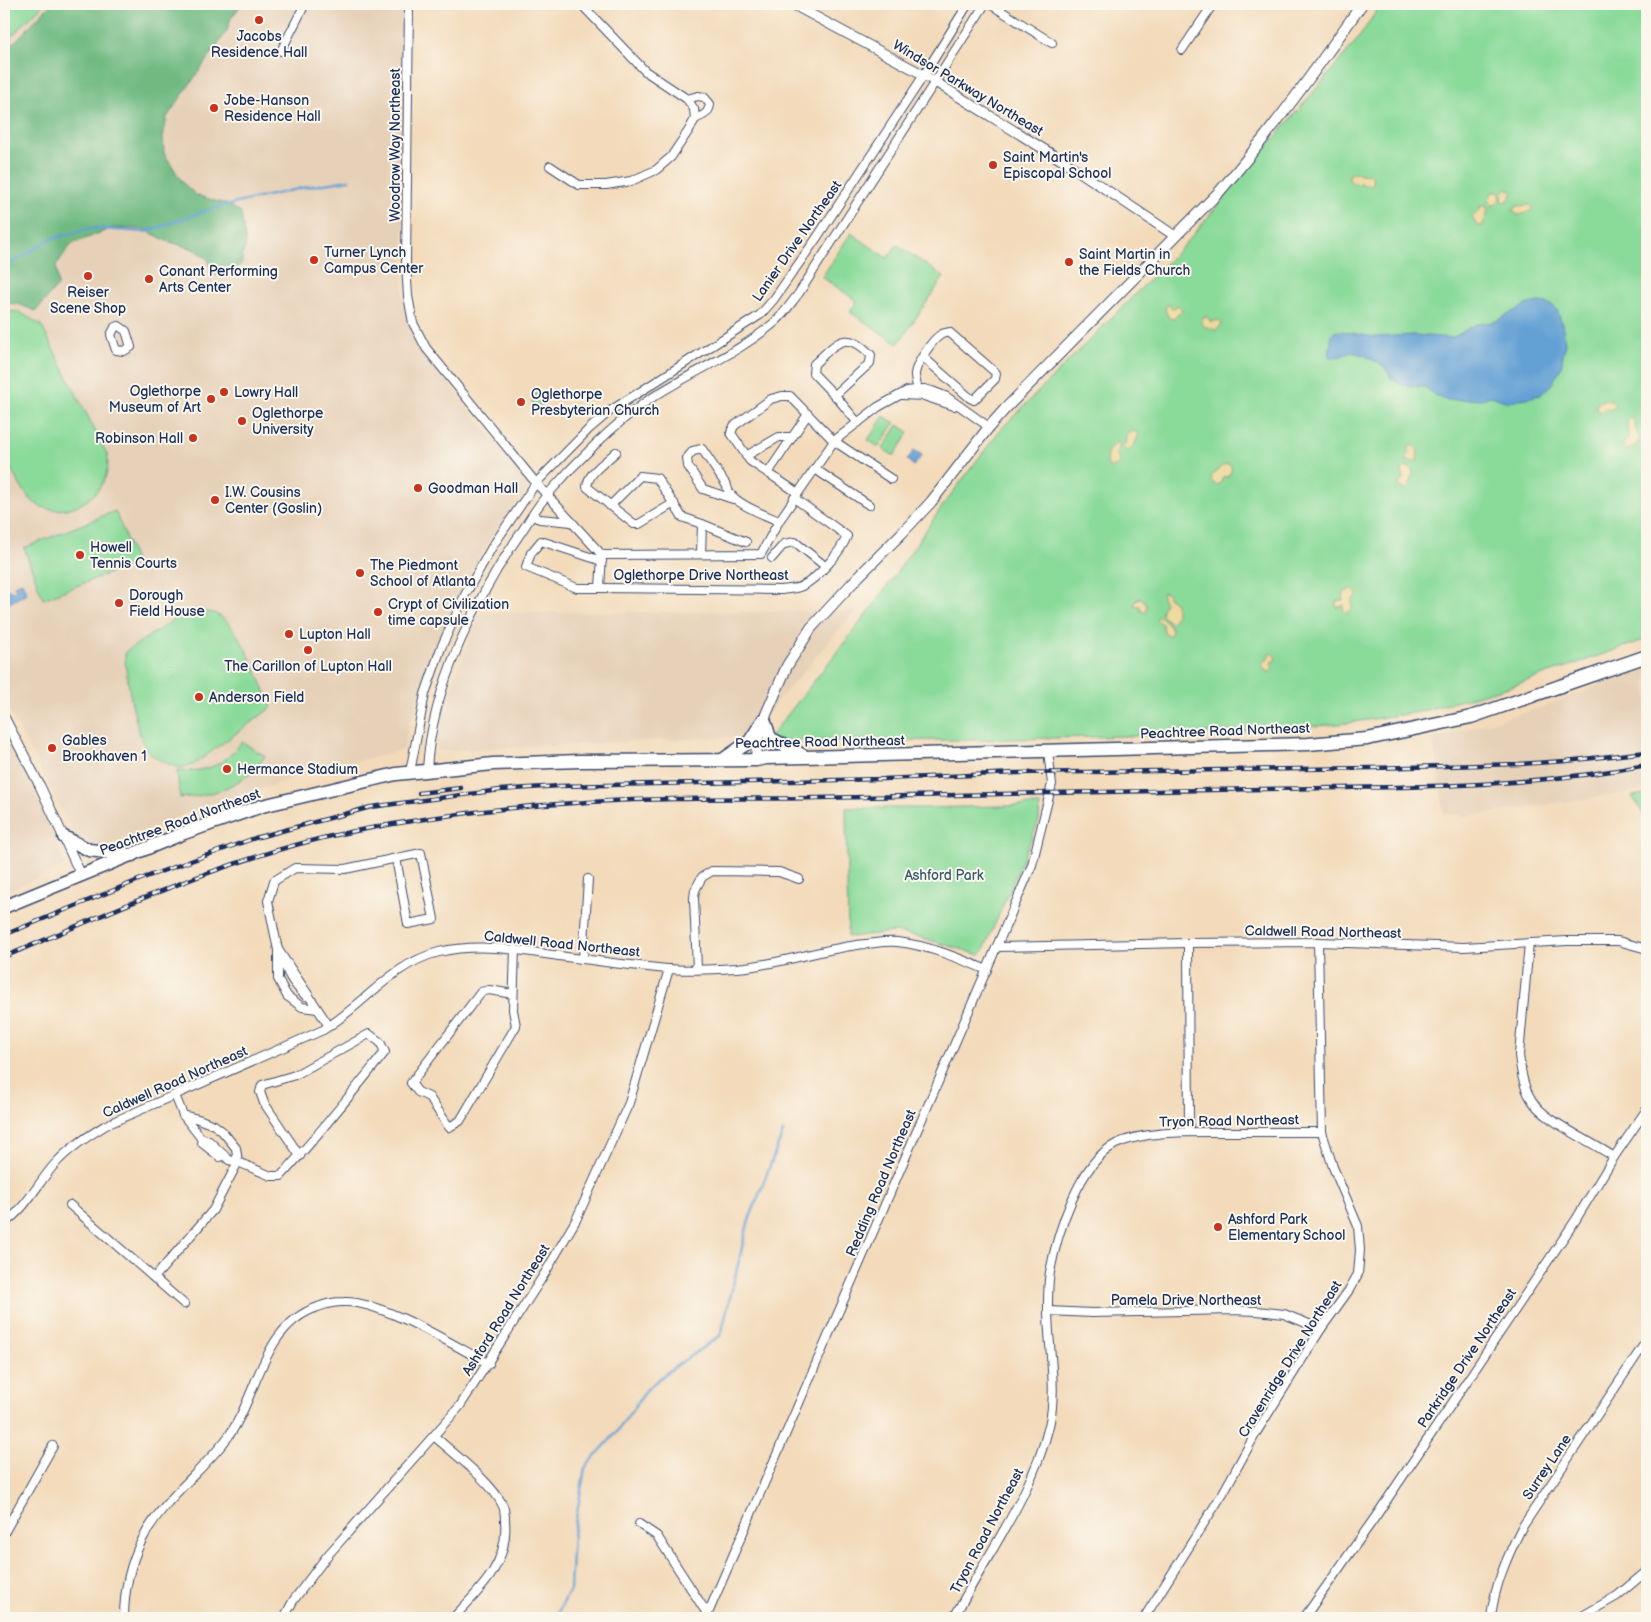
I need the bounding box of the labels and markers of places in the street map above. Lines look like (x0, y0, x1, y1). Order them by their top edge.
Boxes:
marker: Jacobs Residence Hall (253, 14, 265, 26)
place label: Jacobs Residence Hall (211, 28, 307, 61)
place label: Jobe-Hanson Residence Hall (224, 92, 321, 125)
marker: Jobe-Hanson Residence Hall (208, 102, 220, 114)
place label: Saint Martin's Episcopal School (1003, 149, 1111, 182)
marker: Saint Martin's Episcopal School (987, 159, 999, 171)
place label: Turner Lynch Campus Center (324, 244, 424, 277)
place label: Saint Martin in the Fields Church (1079, 246, 1190, 279)
marker: Turner Lynch Campus Center (308, 254, 320, 266)
marker: Saint Martin in the Fields Church (1063, 256, 1075, 268)
place label: Conant Performing Arts Center (159, 263, 278, 296)
marker: Reiser Scene Shop (82, 270, 94, 282)
marker: Conant Performing Arts Center (143, 273, 155, 285)
place label: Reiser Scene Shop (50, 284, 126, 317)
place label: Oglethorpe Museum of Art (109, 383, 202, 416)
place label: Lowry Hall (234, 384, 298, 401)
marker: Lowry Hall (218, 386, 230, 398)
place label: Oglethorpe Presbyterian Church (531, 386, 660, 419)
marker: Oglethorpe Museum of Art (205, 393, 217, 405)
marker: Oglethorpe Presbyterian Church (515, 396, 527, 408)
place label: Oglethorpe University (252, 405, 323, 438)
marker: Oglethorpe University (236, 415, 248, 427)
place label: Robinson Hall (95, 430, 183, 447)
marker: Robinson Hall (187, 432, 199, 444)
place label: Goodman Hall (428, 480, 518, 497)
marker: Goodman Hall (412, 482, 424, 494)
place label: I.W. Cousins Center (Goslin) (225, 484, 322, 517)
marker: I.W. Cousins Center (Goslin) (209, 494, 221, 506)
place label: Howell Tennis Courts (90, 539, 177, 572)
marker: Howell Tennis Courts (74, 549, 86, 561)
place label: The Piedmont School of Atlanta (370, 557, 476, 590)
marker: The Piedmont School of Atlanta (354, 567, 366, 579)
place label: Dorough Field House (129, 587, 205, 620)
place label: Crypt of Civilization time capsule (388, 596, 509, 629)
marker: Dorough Field House (113, 597, 125, 609)
marker: Crypt of Civilization time capsule (372, 606, 384, 618)
place label: Lupton Hall (299, 626, 371, 643)
marker: Lupton Hall (283, 628, 295, 640)
marker: The Carillon of Lupton Hall (302, 644, 314, 656)
place label: The Carillon of Lupton Hall (224, 658, 392, 675)
place label: Anderson Field (209, 689, 304, 706)
marker: Anderson Field (193, 691, 205, 703)
place label: Gables Brookhaven 1 (62, 732, 147, 765)
marker: Gables Brookhaven 1 (46, 742, 58, 754)
place label: Hermance Stadium (237, 761, 358, 778)
marker: Hermance Stadium (221, 763, 233, 775)
place label: Ashford Park Elementary School (1228, 1211, 1346, 1244)
marker: Ashford Park Elementary School (1212, 1221, 1224, 1233)

